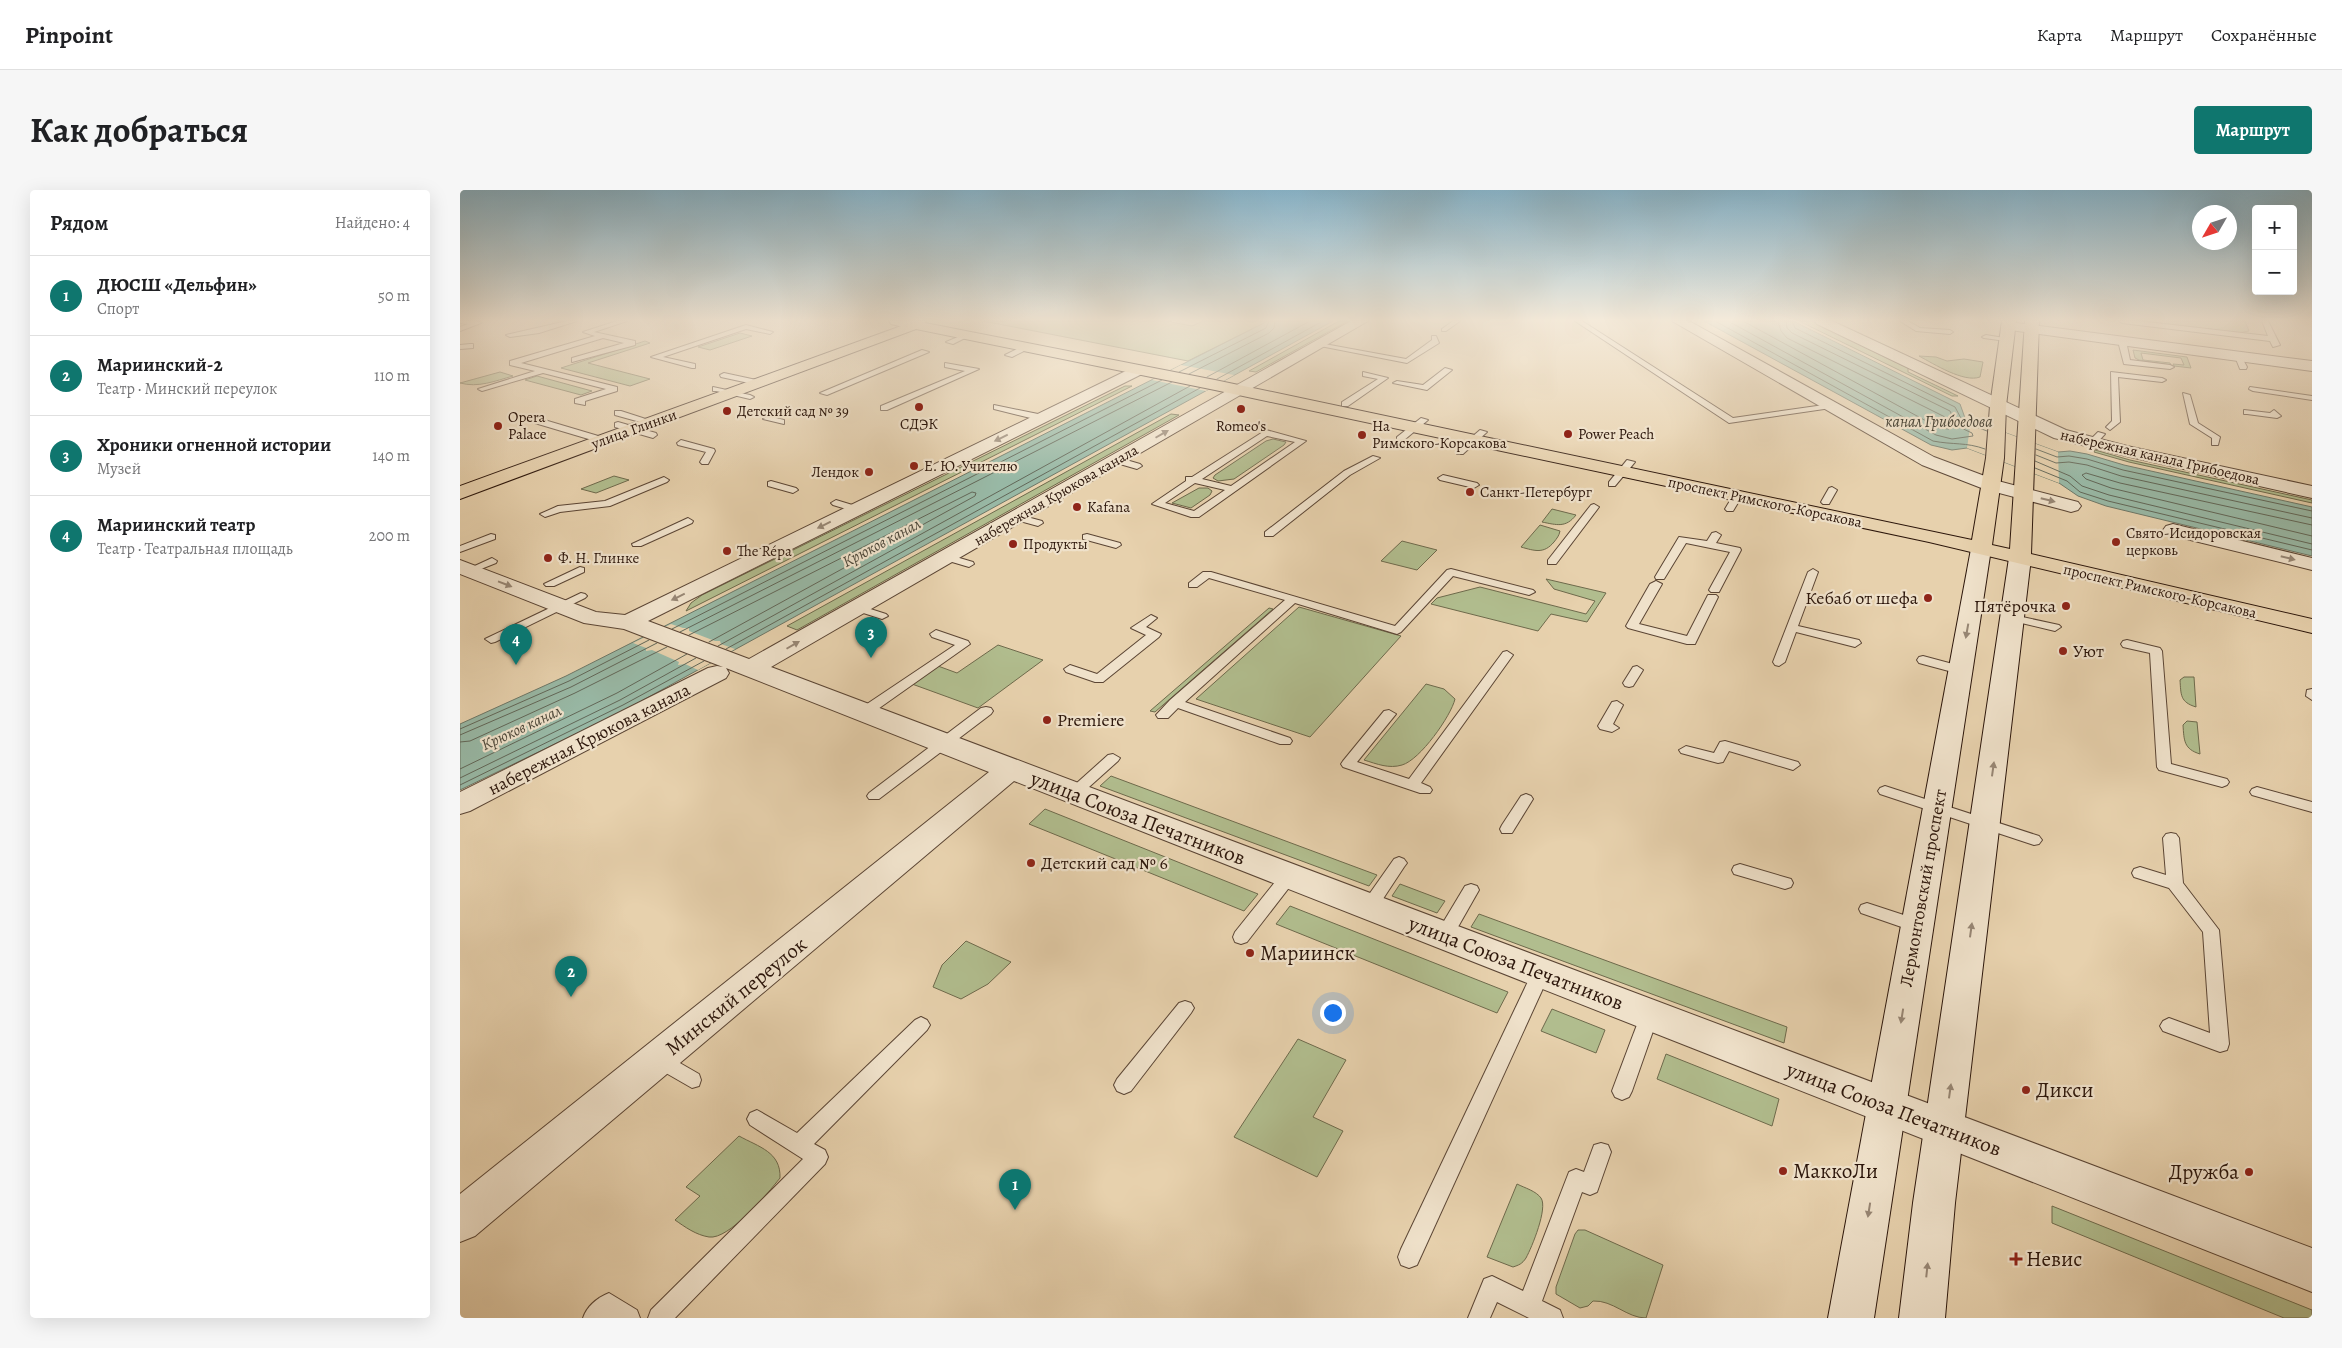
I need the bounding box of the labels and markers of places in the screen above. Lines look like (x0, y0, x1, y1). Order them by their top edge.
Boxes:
place label: Детский сад № 39 (737, 401, 849, 421)
marker: СДЭК (913, 401, 925, 413)
marker: Romeo's (1235, 403, 1247, 415)
marker: Детский сад № 39 (721, 405, 733, 417)
place label: Opera Palace (508, 407, 547, 444)
place label: СДЭК (900, 414, 938, 434)
place label: Romeo's (1216, 416, 1266, 436)
place label: На Римского-Корсакова (1372, 416, 1507, 453)
marker: Opera Palace (492, 420, 504, 432)
place label: Power Peach (1578, 424, 1654, 444)
marker: Power Peach (1562, 428, 1574, 440)
marker: На Римского-Корсакова (1356, 429, 1368, 441)
place label: Е. Ю. Учителю (924, 456, 1018, 476)
marker: Е. Ю. Учителю (908, 460, 920, 472)
place label: Лендок (811, 462, 859, 482)
marker: Лендок (863, 466, 875, 478)
place label: Санкт-Петербург (1480, 482, 1593, 502)
marker: Санкт-Петербург (1464, 486, 1476, 498)
place label: Kafana (1087, 497, 1130, 517)
marker: Kafana (1071, 501, 1083, 513)
place label: Свято-Исидоровская церковь (2126, 523, 2261, 560)
place label: Продукты (1023, 534, 1088, 554)
marker: Свято-Исидоровская церковь (2110, 536, 2122, 548)
marker: Продукты (1007, 538, 1019, 550)
place label: The Répa (737, 541, 792, 561)
marker: The Répa (721, 545, 733, 557)
place label: Ф. Н. Глинке (558, 548, 639, 568)
marker: Ф. Н. Глинке (542, 552, 554, 564)
place label: Кебаб от шефа (1805, 586, 1919, 610)
marker: Кебаб от шефа (1922, 592, 1934, 604)
place label: Пятёрочка (1974, 594, 2057, 618)
marker: Пятёрочка (2060, 600, 2072, 612)
pin: 3 (855, 617, 887, 658)
pin: 4 (500, 624, 532, 665)
place label: Уют (2073, 639, 2104, 663)
marker: Уют (2057, 645, 2069, 657)
place label: Premiere (1057, 708, 1124, 732)
marker: Premiere (1041, 714, 1053, 726)
place label: Детский сад № 6 (1041, 851, 1168, 875)
marker: Детский сад № 6 (1025, 857, 1037, 869)
place label: Мариинск (1260, 939, 1355, 967)
marker: Мариинск (1244, 947, 1256, 959)
pin: 2 (555, 956, 587, 997)
place label: Дикси (2036, 1076, 2094, 1104)
marker: Дикси (2020, 1084, 2032, 1096)
place label: МаккоЛи (1793, 1157, 1878, 1185)
place label: Дружба (2169, 1158, 2239, 1186)
marker: МаккоЛи (1777, 1165, 1789, 1177)
marker: Дружба (2243, 1166, 2255, 1178)
pin: 1 (999, 1169, 1031, 1210)
place label: Невис (2026, 1245, 2082, 1273)
marker: Невис (2010, 1253, 2022, 1265)

